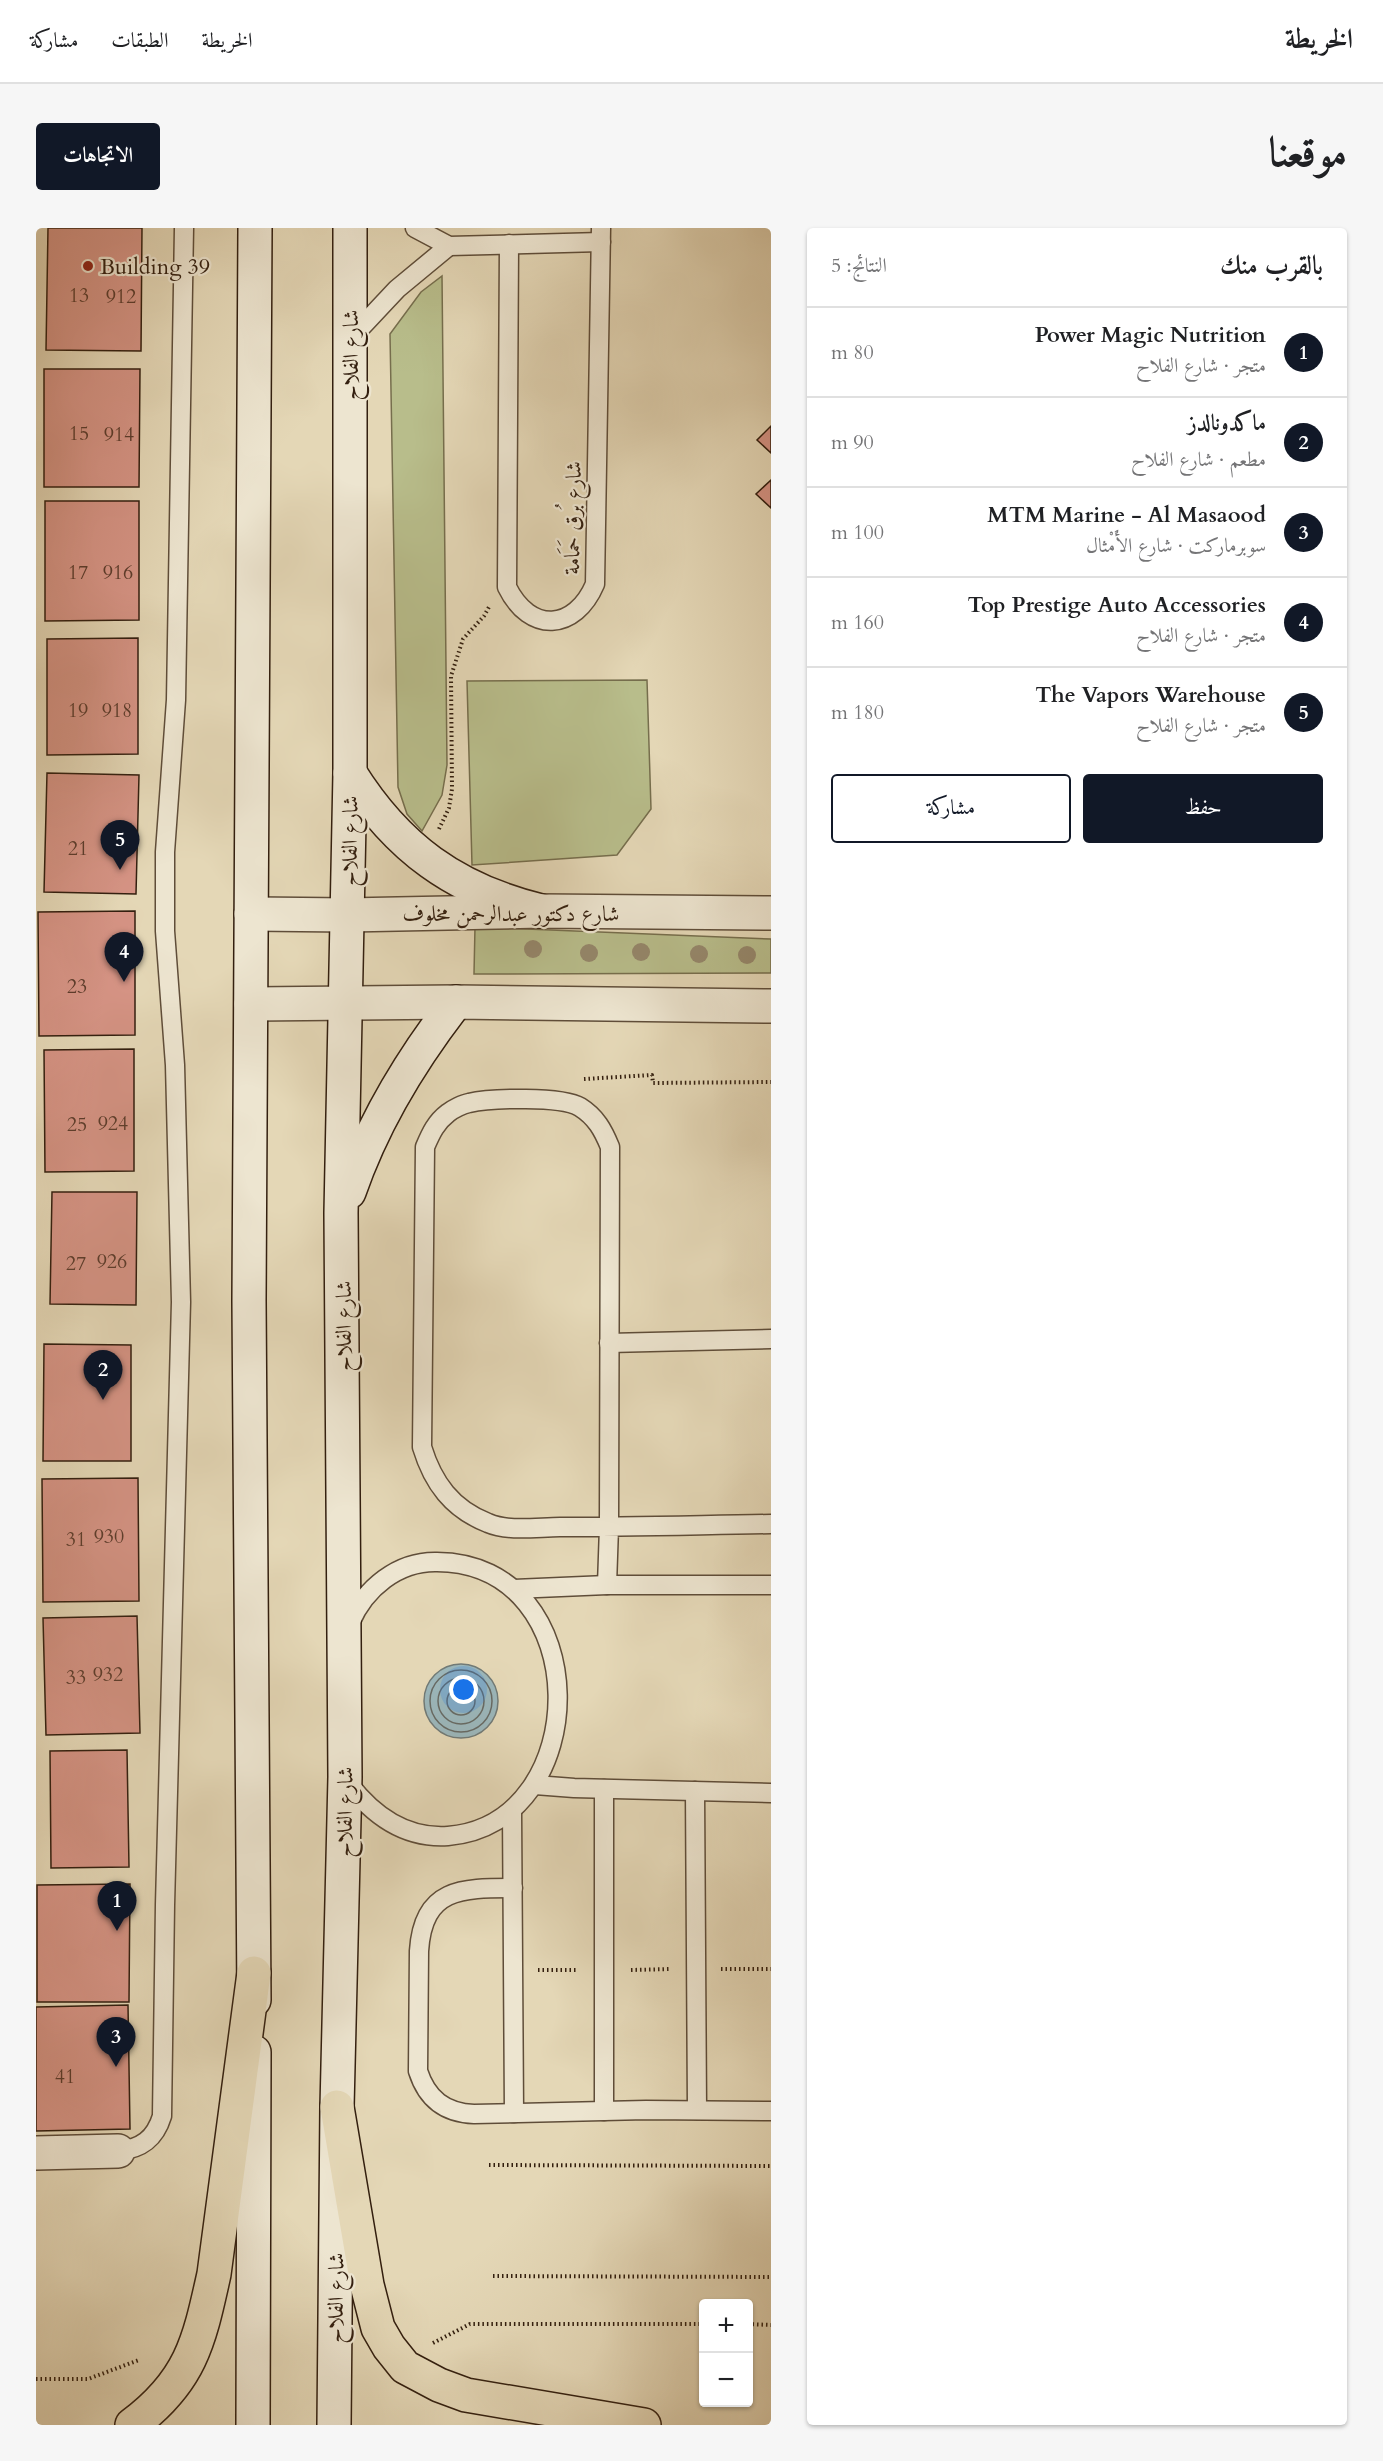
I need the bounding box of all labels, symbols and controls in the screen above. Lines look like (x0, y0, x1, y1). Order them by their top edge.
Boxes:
text: الخريطة (1285, 20, 1353, 58)
text: مشاركة (30, 26, 78, 55)
text: الطبقات (111, 26, 168, 55)
text: الخريطة (201, 26, 253, 55)
button: الاتجاهات (36, 123, 160, 190)
text: موقعنا (1269, 124, 1347, 181)
text: بالقرب منك (1220, 248, 1323, 283)
place label: Building 39 (100, 252, 210, 282)
text: النتائج: 5 (831, 252, 887, 279)
marker: Building 39 (81, 259, 95, 273)
house number: 13 (69, 282, 89, 309)
house number: 912 (106, 283, 136, 310)
street label: شارع الفلاح (336, 310, 370, 400)
text: Power Magic Nutrition (1035, 320, 1266, 350)
text: 80 m (831, 339, 874, 366)
text: 1 (1298, 339, 1309, 366)
text: متجر · شارع الفلاح (1136, 352, 1266, 379)
text: ماكدونالدز (1188, 408, 1266, 438)
house number: 15 (69, 420, 89, 447)
house number: 914 (104, 421, 134, 448)
text: 90 m (831, 429, 874, 456)
text: 2 (1298, 429, 1309, 456)
text: مطعم · شارع الفلاح (1131, 446, 1266, 473)
street label: شارع بُرق حَمَامة (553, 461, 592, 575)
text: MTM Marine - Al Masaood (987, 500, 1266, 530)
text: 100 m (831, 519, 884, 546)
text: 3 (1298, 519, 1309, 546)
text: سوبرماركت · شارع الأَمْثال (1086, 532, 1266, 559)
house number: 17 (68, 559, 88, 586)
house number: 916 (103, 559, 133, 586)
text: Top Prestige Auto Accessories (968, 590, 1266, 620)
text: 160 m (831, 609, 884, 636)
text: 4 (1298, 609, 1309, 636)
text: متجر · شارع الفلاح (1136, 622, 1266, 649)
text: The Vapors Warehouse (1035, 680, 1266, 710)
house number: 19 (68, 697, 88, 724)
house number: 918 (102, 697, 132, 724)
text: 180 m (831, 699, 884, 726)
text: 5 (1298, 699, 1309, 726)
text: متجر · شارع الفلاح (1136, 712, 1266, 739)
button: مشاركة (831, 774, 1071, 843)
button: حفظ (1083, 774, 1323, 843)
street label: شارع الفلاح (334, 795, 370, 887)
pin: 5 (100, 820, 140, 870)
house number: 21 (68, 835, 88, 862)
street label: شارع دكتور عبدالرحمن مخلوف (402, 899, 620, 932)
pin: 4 (104, 932, 143, 982)
house number: 23 (67, 973, 87, 1000)
house number: 924 (98, 1110, 128, 1137)
house number: 25 (67, 1111, 87, 1138)
house number: 926 (97, 1248, 127, 1275)
house number: 27 (66, 1250, 86, 1277)
street label: شارع الفلاح (329, 1281, 363, 1371)
pin: 2 (84, 1350, 122, 1400)
house number: 930 (94, 1523, 124, 1550)
house number: 31 (66, 1526, 86, 1553)
house number: 932 (93, 1661, 123, 1688)
house number: 33 (66, 1664, 86, 1691)
your location (449, 1675, 478, 1704)
street label: شارع الفلاح (329, 1766, 365, 1858)
pin: 1 (98, 1882, 136, 1931)
pin: 3 (96, 2018, 136, 2067)
house number: 41 (55, 2063, 75, 2090)
street label: شارع الفلاح (320, 2252, 356, 2344)
map controls (699, 2299, 753, 2407)
button: + (699, 2299, 753, 2353)
button: − (699, 2353, 753, 2407)

